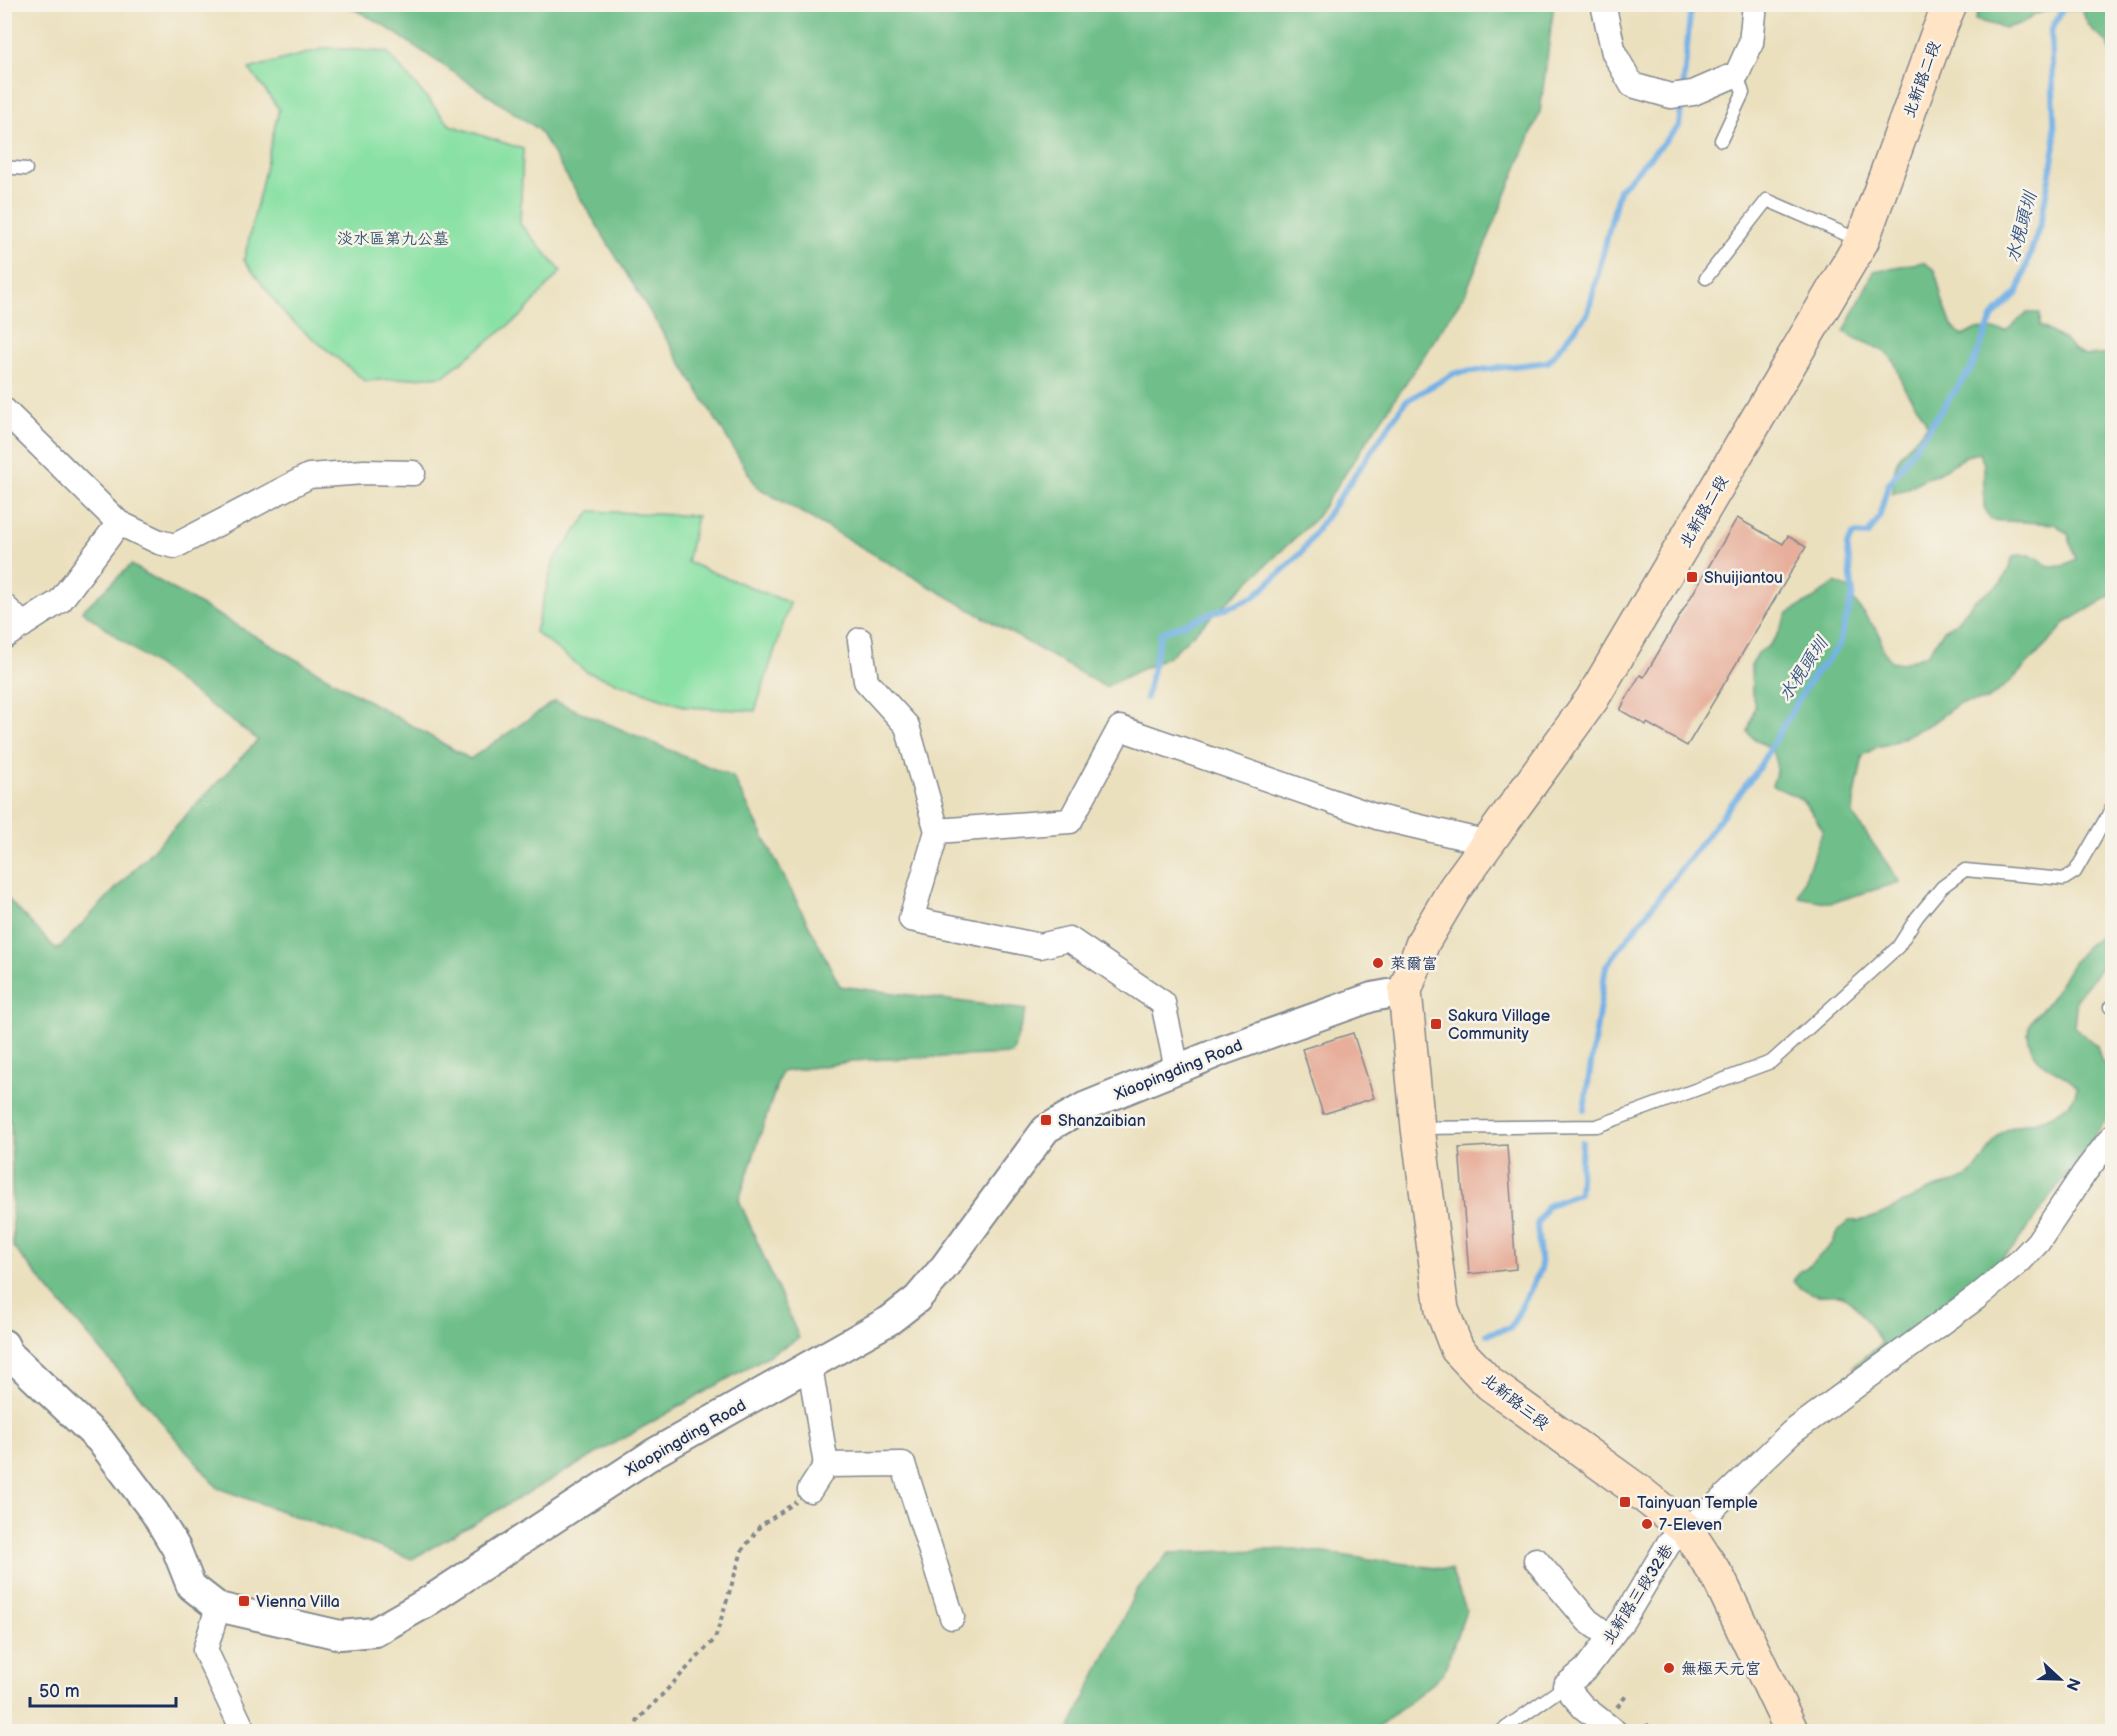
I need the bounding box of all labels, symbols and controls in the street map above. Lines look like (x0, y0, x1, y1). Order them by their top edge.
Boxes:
street label: 北新路二段 (1900, 39, 1945, 120)
water label: 水梘頭圳 (2002, 188, 2041, 265)
park label: 淡水區第九公墓 (337, 230, 449, 249)
street label: 北新路二段 (1676, 472, 1733, 551)
place label: Shuijiantou (1704, 569, 1783, 588)
marker: Shuijiantou (1685, 570, 1699, 584)
water label: 水梘頭圳 (1775, 632, 1833, 705)
place label: 萊爾富 (1390, 955, 1438, 974)
marker: 萊爾富 (1371, 956, 1385, 970)
place label: Sakura Village Community (1448, 1007, 1551, 1044)
marker: Sakura Village Community (1429, 1017, 1443, 1031)
street label: Xiaopingding Road (1111, 1036, 1245, 1105)
place label: Shanzaibian (1058, 1112, 1146, 1131)
marker: Shanzaibian (1039, 1113, 1053, 1127)
street label: 北新路三段 (1478, 1370, 1552, 1434)
street label: Xiaopingding Road (621, 1396, 750, 1481)
place label: Tainyuan Temple (1637, 1494, 1758, 1513)
marker: Tainyuan Temple (1618, 1495, 1632, 1509)
place label: 7-Eleven (1659, 1516, 1722, 1535)
marker: 7-Eleven (1640, 1517, 1654, 1531)
street label: 北新路三段32巷 (1599, 1541, 1678, 1648)
place label: Vienna Villa (256, 1593, 340, 1612)
marker: Vienna Villa (237, 1594, 251, 1608)
north arrow (2030, 1649, 2090, 1709)
place label: 無極天元宮 (1681, 1660, 1761, 1679)
marker: 無極天元宮 (1662, 1661, 1676, 1675)
scale bar (30, 1670, 176, 1708)
text: N (2061, 1675, 2084, 1693)
text: 50 m (39, 1681, 80, 1702)

